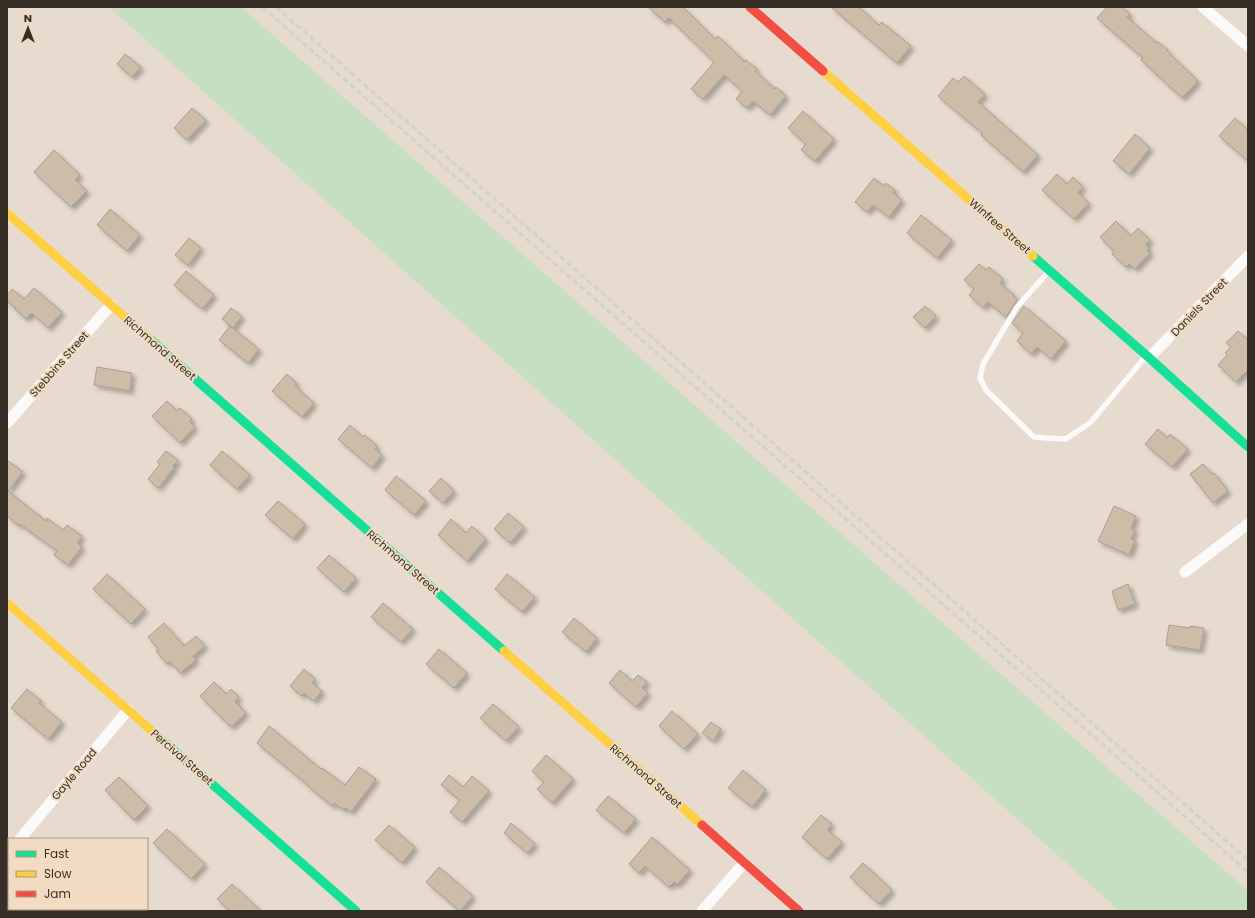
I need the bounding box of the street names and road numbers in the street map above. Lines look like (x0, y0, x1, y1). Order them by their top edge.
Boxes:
street label: Winfree Street (966, 195, 1034, 257)
street label: Daniels Street (1167, 274, 1231, 340)
street label: Richmond Street (120, 312, 200, 384)
street label: Stebbins Street (26, 328, 92, 400)
street label: Richmond Street (363, 526, 443, 598)
street label: Percival Street (147, 725, 217, 789)
street label: Richmond Street (606, 740, 686, 812)
street label: Gayle Road (48, 745, 100, 803)

